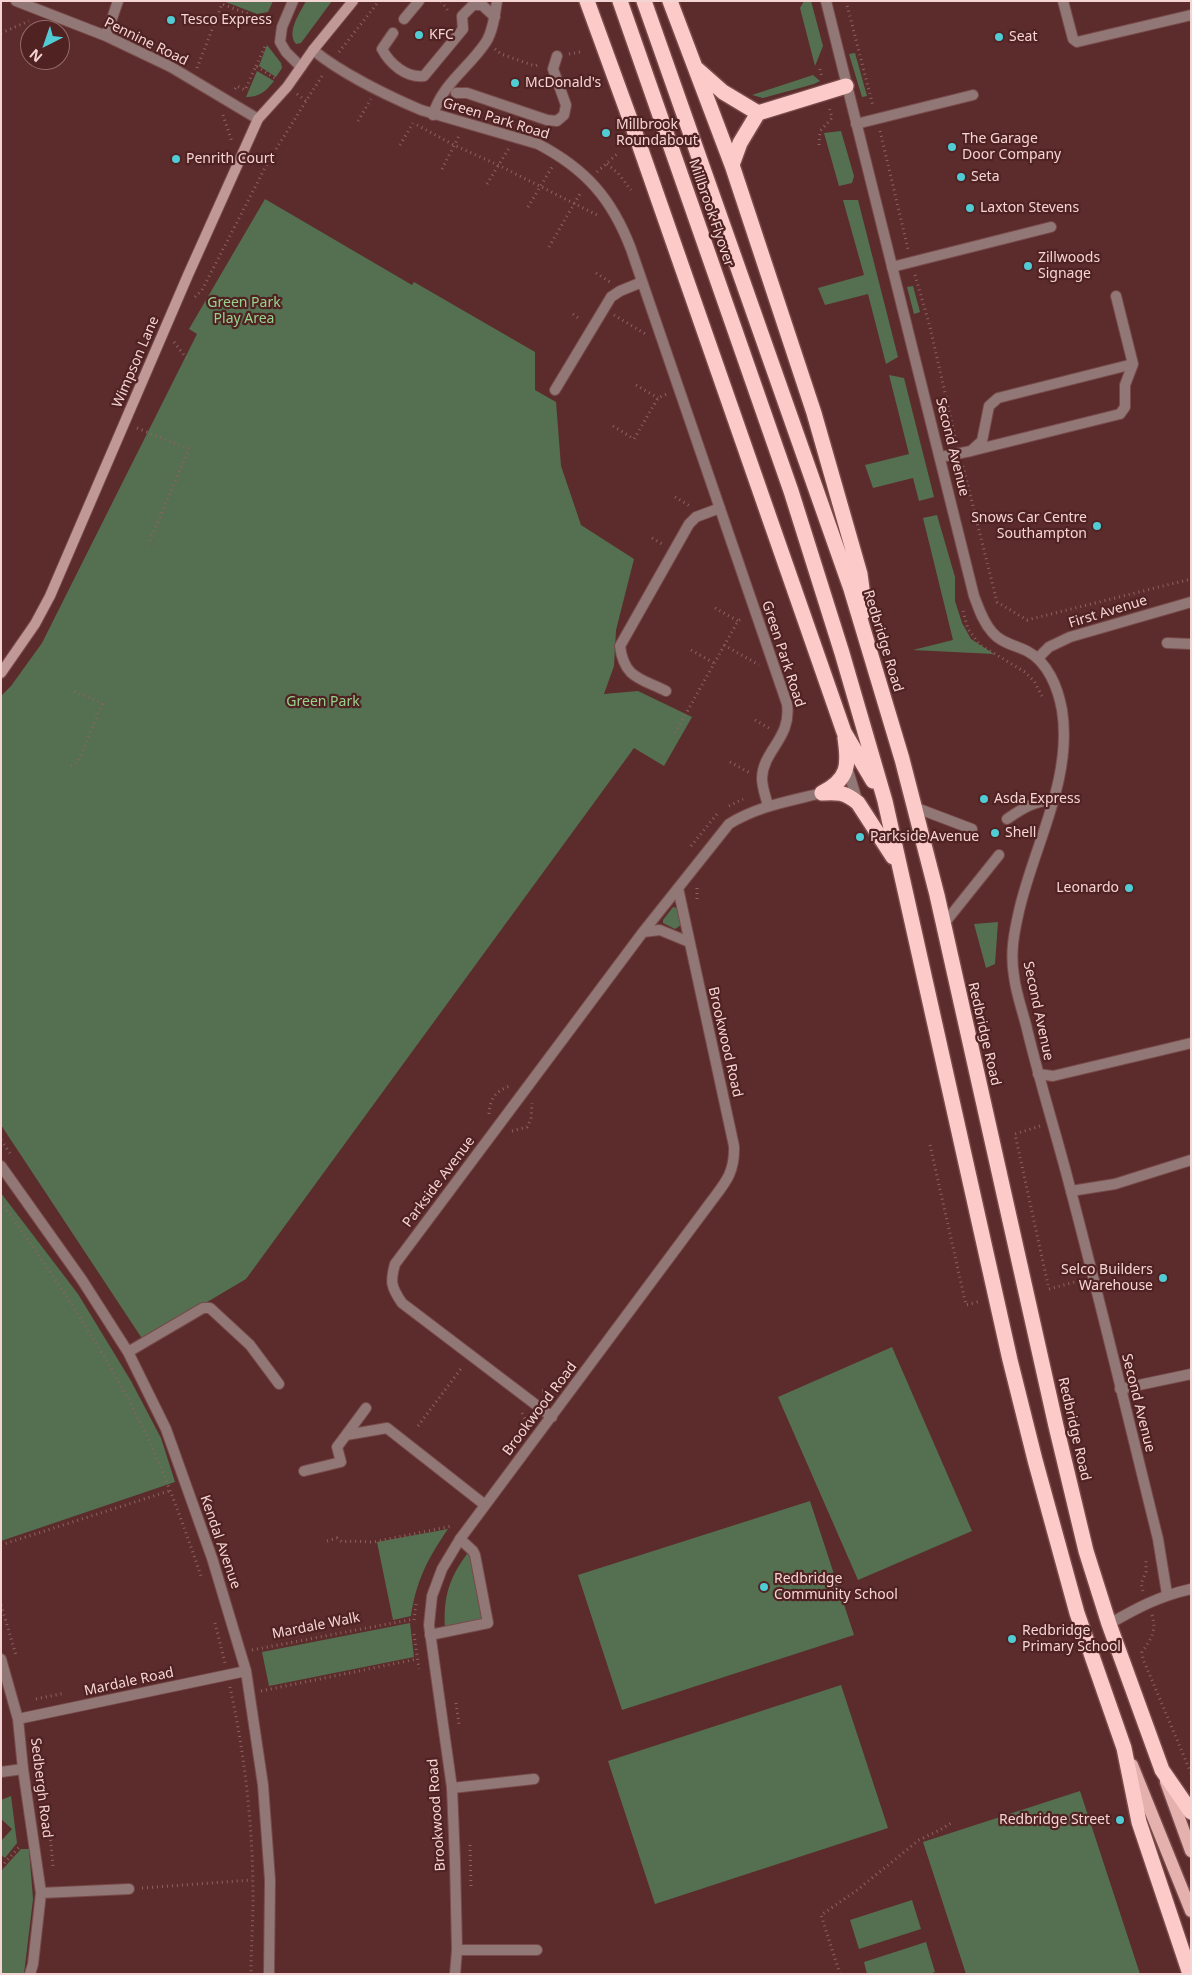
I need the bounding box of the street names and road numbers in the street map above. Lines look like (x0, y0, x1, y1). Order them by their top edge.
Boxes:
street label: Pennine Road (101, 14, 191, 70)
street label: Green Park Road (441, 95, 551, 143)
street label: Millbrook Flyover (685, 157, 737, 269)
street label: Wimpson Lane (109, 314, 163, 410)
street label: Second Avenue (932, 396, 972, 498)
street label: Redbridge Road (860, 588, 906, 694)
street label: First Avenue (1067, 592, 1149, 632)
street label: Green Park Road (758, 599, 808, 709)
street label: Second Avenue (1019, 960, 1057, 1062)
street label: Redbridge Road (964, 981, 1004, 1087)
street label: Brookwood Road (704, 985, 746, 1099)
street label: Parkside Avenue (399, 1133, 479, 1231)
street label: Second Avenue (1118, 1352, 1158, 1454)
street label: Brookwood Road (499, 1359, 581, 1459)
street label: Redbridge Road (1054, 1376, 1094, 1482)
street label: Kendal Avenue (196, 1493, 244, 1591)
street label: Mardale Walk (271, 1609, 361, 1643)
street label: Mardale Road (83, 1664, 175, 1700)
street label: Sedbergh Road (27, 1737, 55, 1839)
street label: Brookwood Road (425, 1758, 449, 1872)

